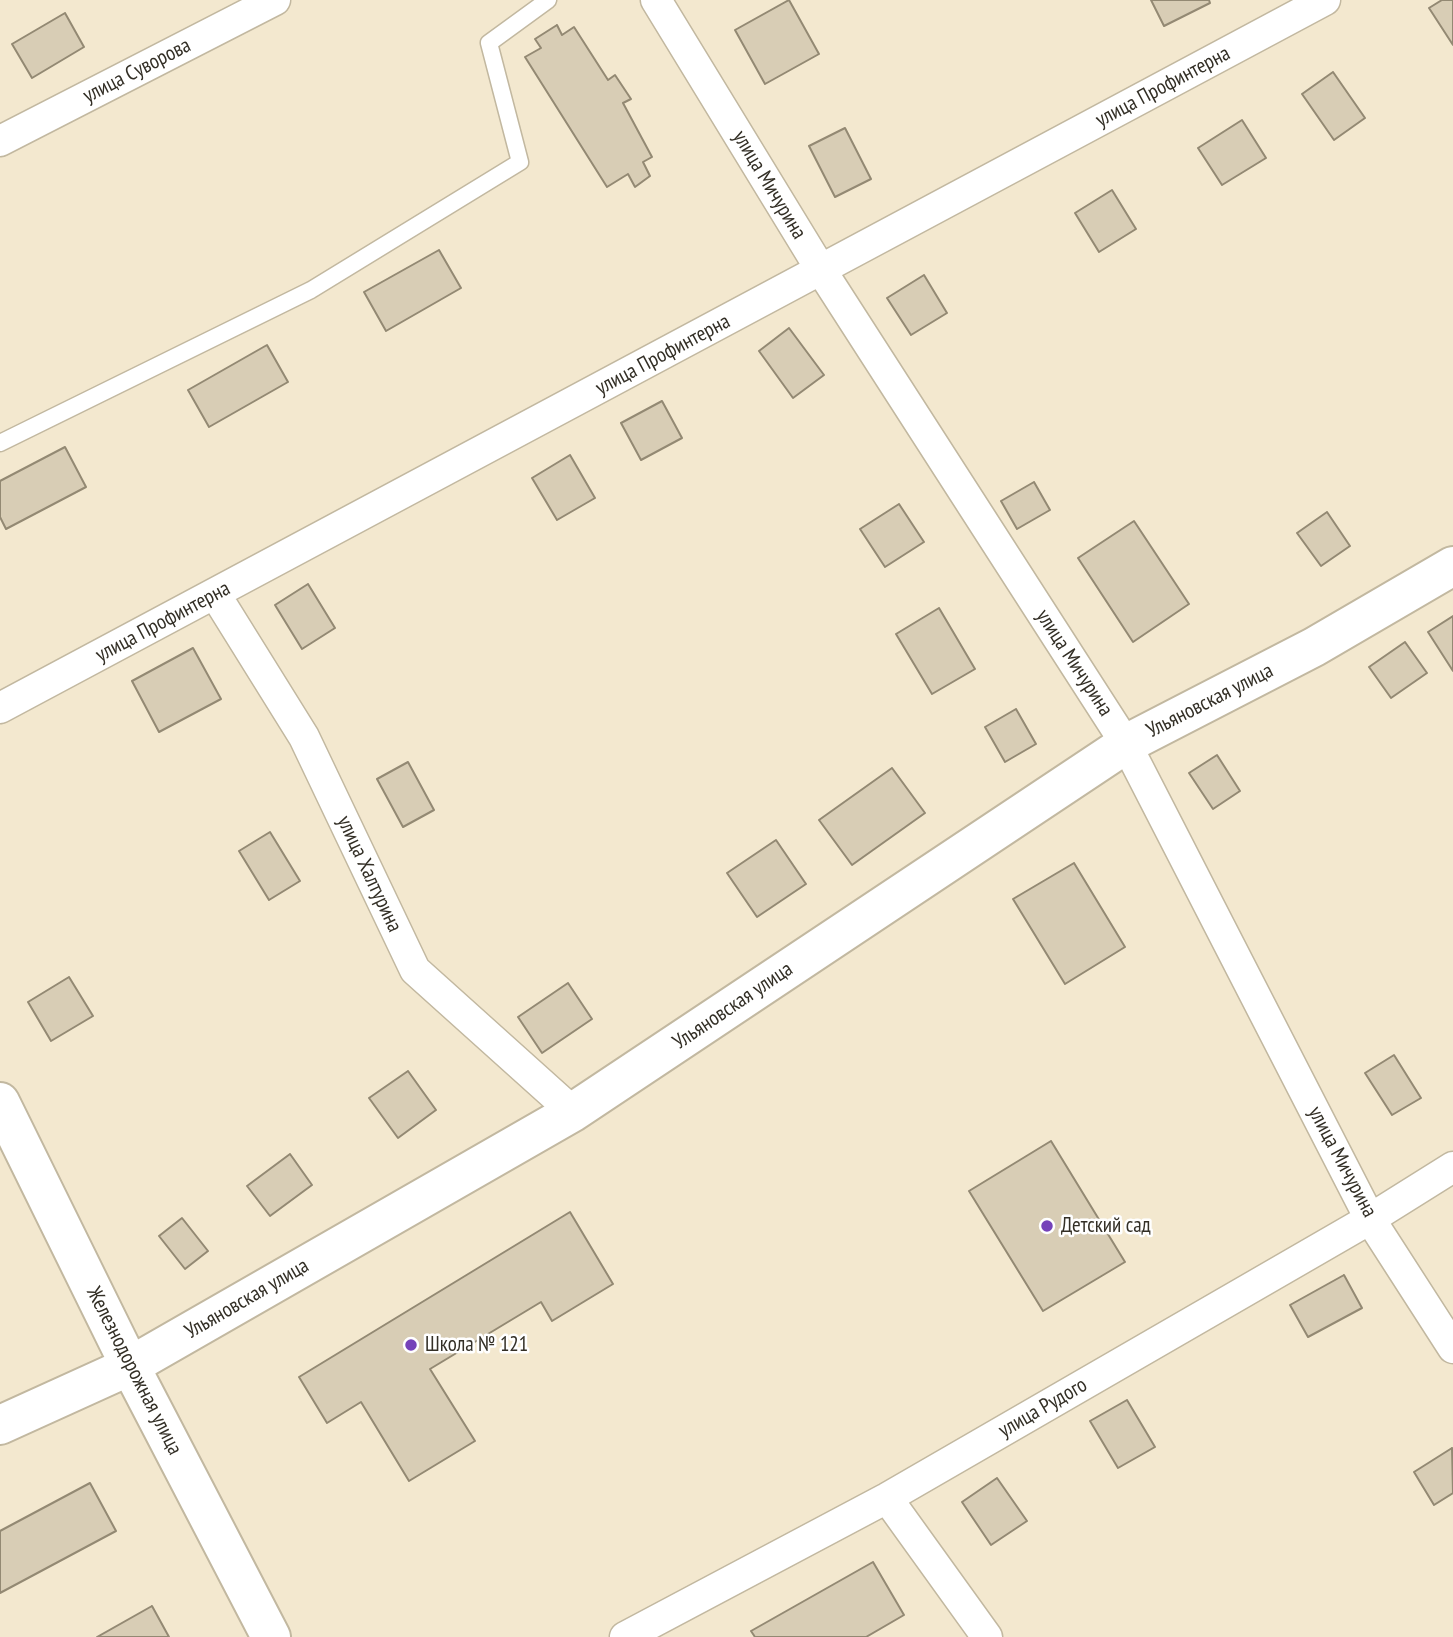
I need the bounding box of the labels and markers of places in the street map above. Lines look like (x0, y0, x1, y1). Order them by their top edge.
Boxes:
place label: Детский сад (1061, 1213, 1151, 1239)
marker: Детский сад (1039, 1218, 1055, 1234)
place label: Школа № 121 (425, 1332, 528, 1358)
marker: Школа № 121 (403, 1337, 419, 1353)

